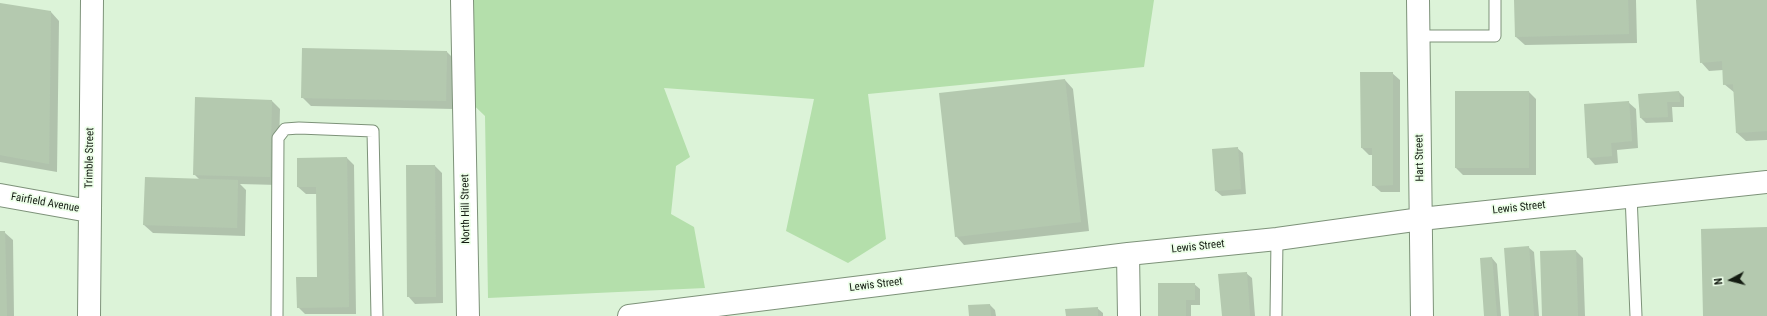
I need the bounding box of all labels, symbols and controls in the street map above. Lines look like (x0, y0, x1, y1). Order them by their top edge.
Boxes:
street label: Trimble Street (83, 127, 97, 189)
street label: Hart Street (1413, 134, 1427, 182)
street label: North Hill Street (459, 174, 473, 244)
street label: Fairfield Avenue (10, 191, 80, 215)
street label: Lewis Street (1492, 199, 1546, 217)
street label: Lewis Street (1171, 238, 1225, 256)
north arrow (1711, 260, 1751, 300)
street label: Lewis Street (849, 275, 903, 295)
text: N (1712, 277, 1725, 286)

